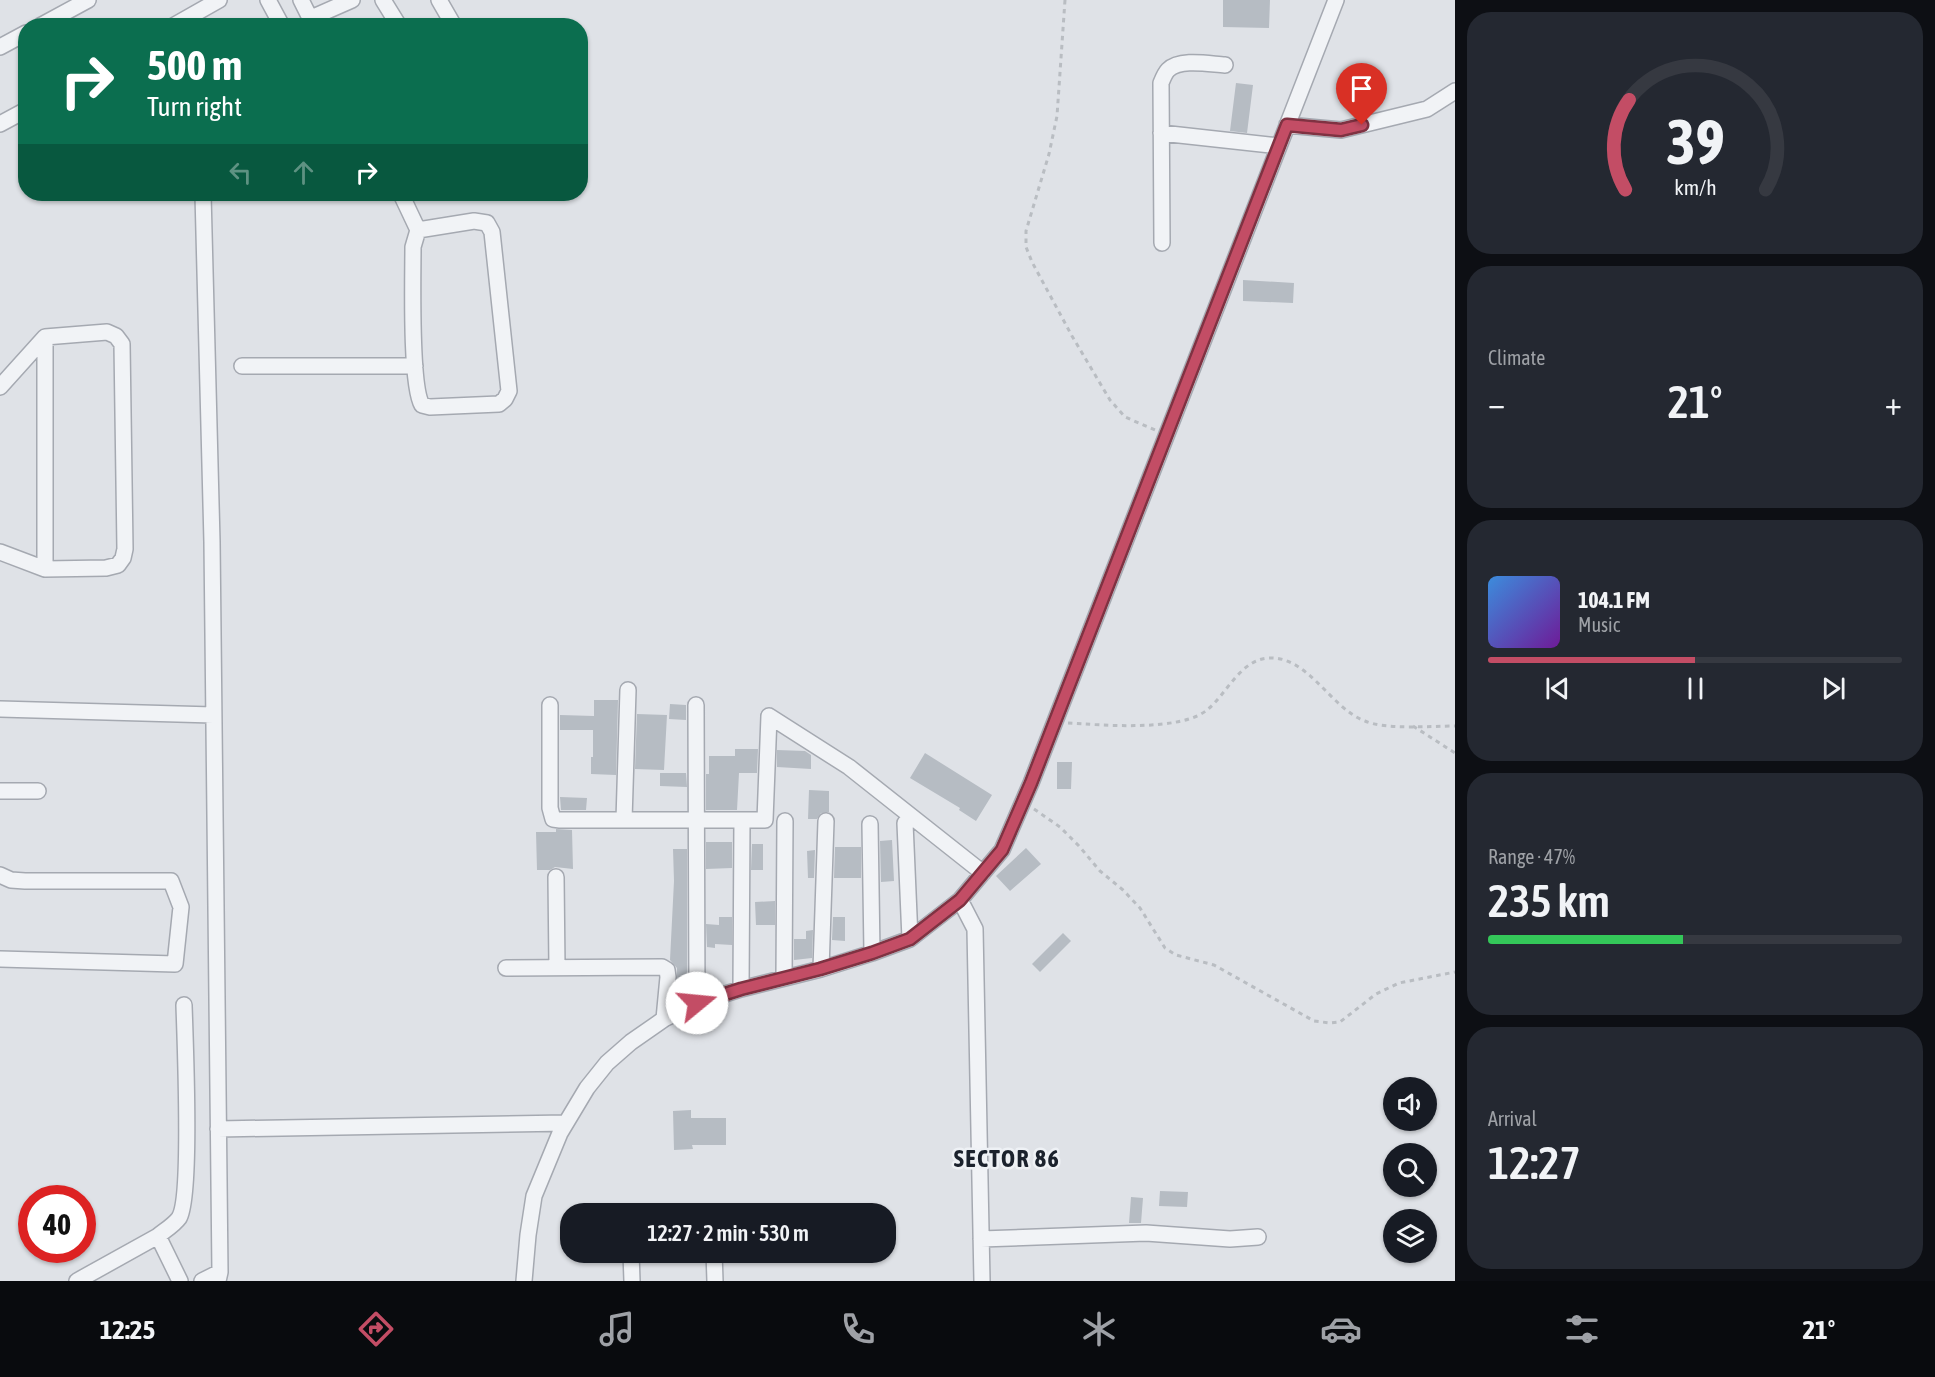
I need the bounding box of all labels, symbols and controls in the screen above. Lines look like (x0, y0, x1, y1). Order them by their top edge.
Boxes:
text: 500 m (147, 41, 242, 89)
icon: right (48, 42, 126, 120)
pin (1336, 63, 1387, 125)
icon: arrive (1345, 72, 1378, 105)
text: Turn right (147, 91, 242, 122)
text: 39 (1666, 106, 1724, 177)
icon: left (224, 156, 257, 189)
icon: ahead (287, 156, 320, 189)
icon: right (350, 156, 383, 189)
text: km/h (1674, 175, 1716, 200)
text: Climate (1488, 346, 1545, 369)
text: 21° (1668, 376, 1722, 428)
text: − (1488, 384, 1505, 422)
text: + (1885, 384, 1902, 422)
text: 104.1 FM (1578, 587, 1650, 613)
text: Music (1578, 613, 1620, 636)
icon: previous (1541, 672, 1574, 705)
icon: pause (1679, 672, 1712, 705)
icon: next (1817, 672, 1850, 705)
text: Range · 47% (1488, 845, 1575, 868)
text: 235 km (1488, 875, 1610, 927)
position arrow (665, 971, 729, 1035)
map controls (1383, 1077, 1437, 1263)
button: sound (1383, 1077, 1437, 1131)
text: Arrival (1488, 1107, 1537, 1130)
text: 12:27 (1488, 1137, 1581, 1189)
button: search (1383, 1143, 1437, 1197)
district label: SECTOR 86 (954, 1145, 1060, 1172)
speed limit sign: 40 (18, 1185, 96, 1263)
button: layers (1383, 1209, 1437, 1263)
text: 12:27 · 2 min · 530 m (647, 1220, 809, 1246)
icon: directions (355, 1308, 397, 1350)
icon: music (596, 1308, 638, 1350)
icon: phone (837, 1308, 879, 1350)
icon: climate (1078, 1308, 1120, 1350)
icon: car (1320, 1308, 1362, 1350)
icon: filters (1561, 1308, 1603, 1350)
text: 12:25 (100, 1314, 155, 1345)
text: 21° (1802, 1314, 1835, 1345)

